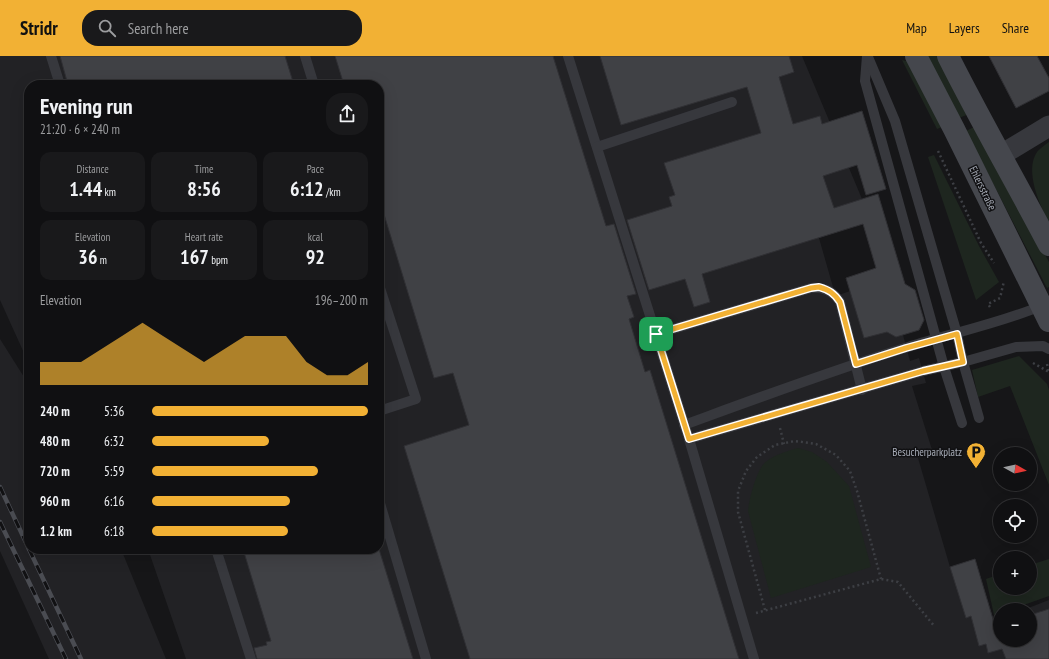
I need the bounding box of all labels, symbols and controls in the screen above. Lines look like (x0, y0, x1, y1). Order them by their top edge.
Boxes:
search box (82, 10, 362, 46)
text: Stridr (20, 16, 58, 40)
icon: search (96, 17, 118, 39)
text: Search here (128, 19, 189, 38)
text: Map (906, 19, 927, 37)
text: Layers (949, 19, 980, 37)
text: Share (1002, 19, 1029, 37)
text: Evening run (40, 92, 133, 120)
button: share (326, 93, 368, 135)
text: 21:20 · 6 × 240 m (40, 121, 120, 138)
text: Distance (76, 162, 109, 176)
text: Time (194, 162, 214, 176)
text: Pace (307, 162, 324, 176)
street label: Ehlersstraße (966, 164, 1000, 213)
text: 1.44 (69, 176, 102, 202)
text: 8:56 (187, 176, 221, 202)
text: 6:12 (290, 176, 324, 202)
text: km (102, 185, 116, 199)
text: /km (324, 185, 341, 199)
text: Elevation (75, 230, 110, 244)
text: Heart rate (185, 230, 223, 244)
text: kcal (308, 230, 323, 244)
text: 36 (78, 244, 97, 270)
text: 167 (180, 244, 209, 270)
text: 92 (306, 244, 325, 270)
text: m (97, 253, 107, 267)
text: bpm (209, 253, 228, 267)
text: Elevation (40, 292, 82, 309)
text: 196–200 m (315, 292, 368, 309)
pin (639, 317, 673, 351)
icon: arrive (645, 323, 667, 345)
text: 240 m (40, 403, 70, 420)
text: 5:36 (104, 403, 124, 420)
text: 480 m (40, 433, 70, 450)
text: 6:32 (104, 433, 124, 450)
parking icon: Besucherparkplatz (965, 441, 987, 469)
place label: Besucherparkplatz (892, 445, 962, 459)
north arrow (993, 447, 1037, 491)
map controls (993, 447, 1037, 647)
text: 720 m (40, 463, 70, 480)
text: 5:59 (104, 463, 124, 480)
text: 960 m (40, 493, 70, 510)
text: 6:16 (104, 493, 124, 510)
button: locate (993, 499, 1037, 543)
text: 1.2 km (40, 523, 72, 540)
text: 6:18 (104, 523, 124, 540)
button: + (993, 551, 1037, 595)
button: − (993, 603, 1037, 647)

